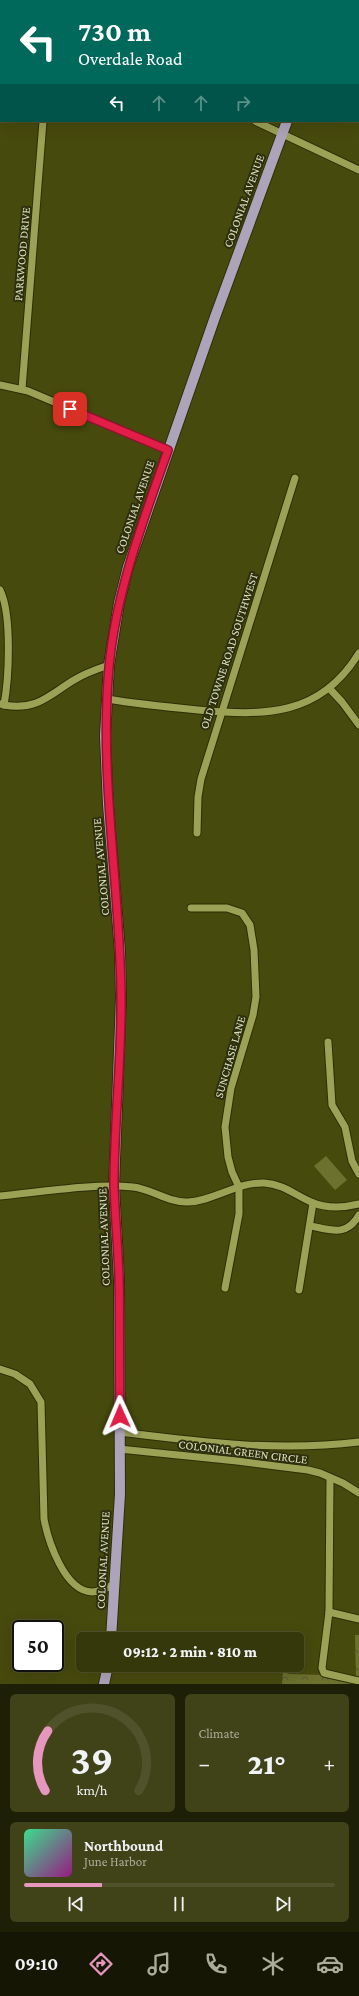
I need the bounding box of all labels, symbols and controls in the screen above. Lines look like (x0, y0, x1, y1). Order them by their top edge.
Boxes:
icon: left (12, 16, 64, 68)
text: 730 m (78, 16, 151, 47)
text: Overdale Road (78, 49, 182, 69)
icon: left (106, 92, 128, 114)
icon: ahead (148, 92, 170, 114)
icon: ahead (190, 92, 212, 114)
icon: right (232, 92, 254, 114)
street label: COLONIAL AVENUE (221, 152, 267, 249)
street label: PARKWOOD DRIVE (11, 206, 33, 302)
pin (53, 392, 87, 426)
icon: arrive (59, 398, 81, 420)
street label: COLONIAL AVENUE (112, 458, 158, 556)
street label: OLD TOWNE ROAD SOUTHWEST (197, 571, 261, 731)
street label: COLONIAL AVENUE (90, 817, 112, 916)
street label: SUNCHASE LANE (212, 1014, 249, 1100)
street label: COLONIAL AVENUE (95, 1187, 113, 1286)
position arrow (99, 1395, 141, 1437)
street label: COLONIAL GREEN CIRCLE (178, 1437, 309, 1467)
street label: COLONIAL AVENUE (93, 1510, 113, 1609)
speed limit sign: 50 (12, 1620, 64, 1672)
text: 09:12 · 2 min · 810 m (123, 1644, 257, 1660)
text: Climate (199, 1726, 239, 1741)
text: 39 (71, 1737, 114, 1783)
text: 21° (247, 1747, 286, 1780)
text: − (199, 1751, 210, 1776)
text: + (323, 1751, 335, 1776)
text: km/h (77, 1782, 108, 1798)
text: Northbound (84, 1838, 163, 1854)
text: June Harbor (84, 1854, 147, 1869)
icon: previous (65, 1893, 87, 1915)
icon: pause (168, 1893, 190, 1915)
icon: next (272, 1893, 294, 1915)
icon: directions (87, 1950, 115, 1978)
icon: music (145, 1950, 173, 1978)
icon: phone (202, 1950, 230, 1978)
icon: climate (259, 1950, 287, 1978)
icon: car (316, 1950, 344, 1978)
text: 09:10 (15, 1954, 58, 1974)

